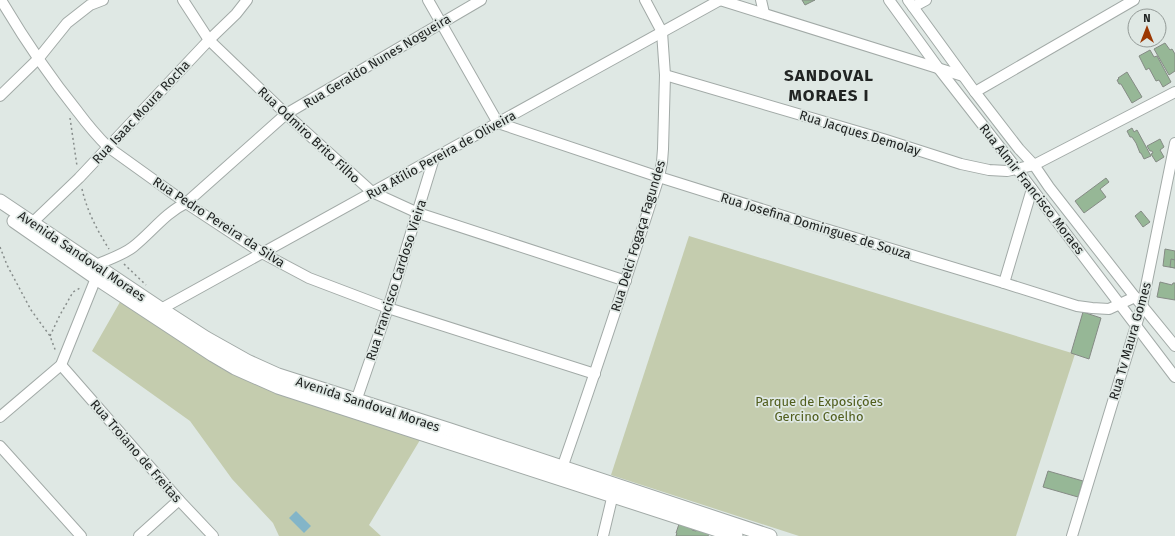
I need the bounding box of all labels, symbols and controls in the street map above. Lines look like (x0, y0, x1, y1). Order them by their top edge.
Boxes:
north arrow (1127, 8, 1167, 48)
street label: Rua Geraldo Nunes Nogueira (301, 11, 453, 111)
text: N (1143, 12, 1151, 25)
street label: Rua Isaac Moura Rocha (89, 57, 193, 167)
district label: SANDOVAL MORAES I (784, 65, 874, 106)
street label: Rua Odmiro Brito Filho (255, 84, 363, 186)
street label: Rua Jacques Demolay (798, 107, 923, 159)
street label: Rua Atílio Pereira de Oliveira (364, 108, 518, 202)
street label: Rua Almir Francisco Moraes (976, 121, 1088, 257)
street label: Rua Delci Fogaça Fagundes (608, 159, 668, 313)
street label: Rua Pedro Pereira da Silva (150, 174, 288, 270)
street label: Rua Josefina Domingues de Souza (719, 190, 913, 262)
street label: Rua Francisco Cardoso Vieira (363, 197, 429, 363)
street label: Avenida Sandoval Moraes (15, 208, 149, 304)
street label: Rua Tv Maura Gomes (1106, 280, 1154, 402)
street label: Avenida Sandoval Moraes (294, 374, 442, 434)
park label: Parque de Exposições Gercino Coelho (755, 394, 883, 424)
street label: Rua Troiano de Freitas (87, 397, 185, 505)

